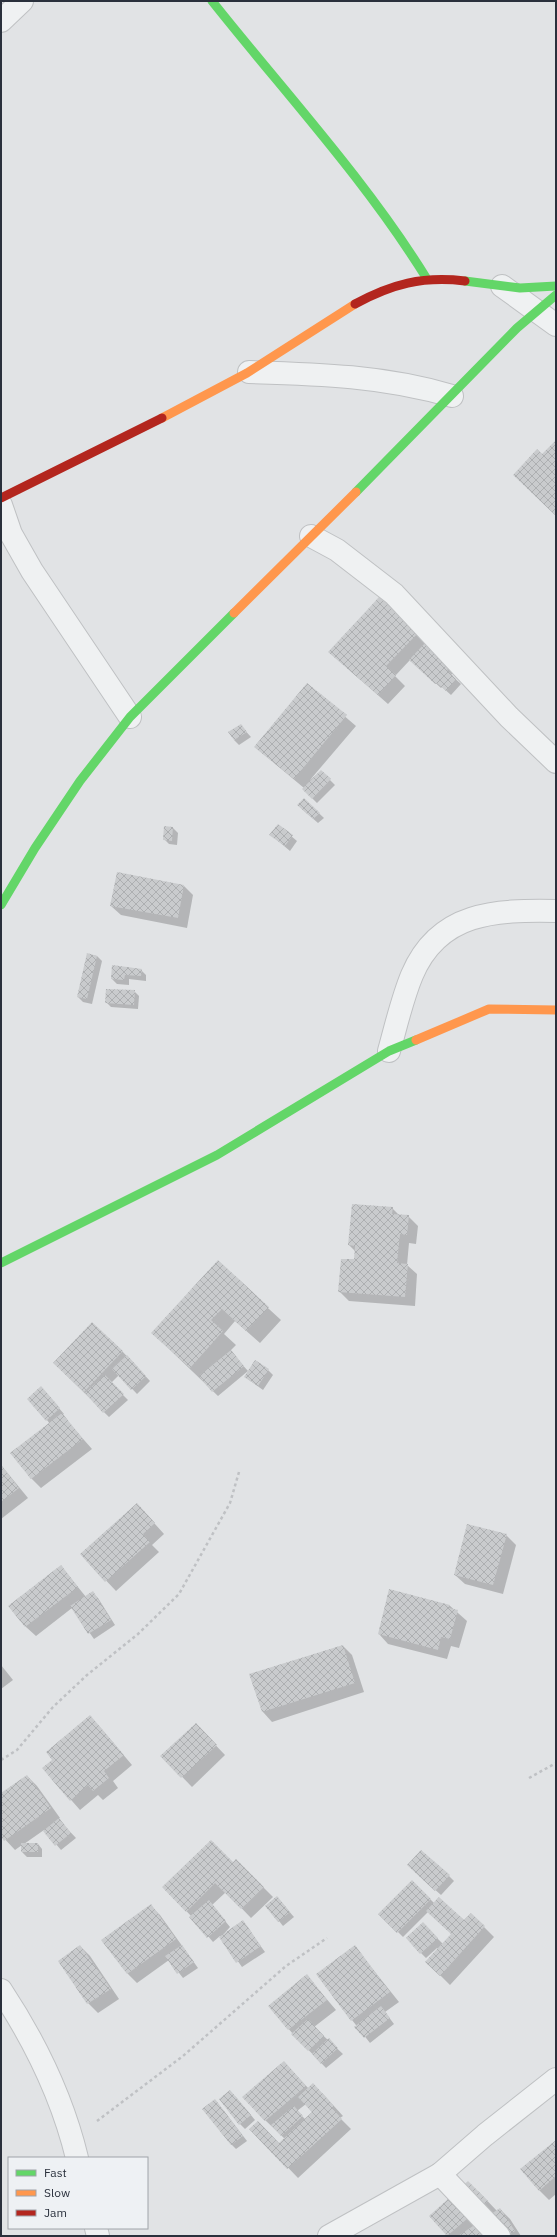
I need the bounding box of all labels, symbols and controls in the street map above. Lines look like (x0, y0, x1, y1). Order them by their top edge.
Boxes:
legend (8, 2157, 148, 2229)
text: Fast (44, 2165, 67, 2180)
text: Slow (44, 2185, 70, 2200)
text: Jam (44, 2205, 67, 2220)

